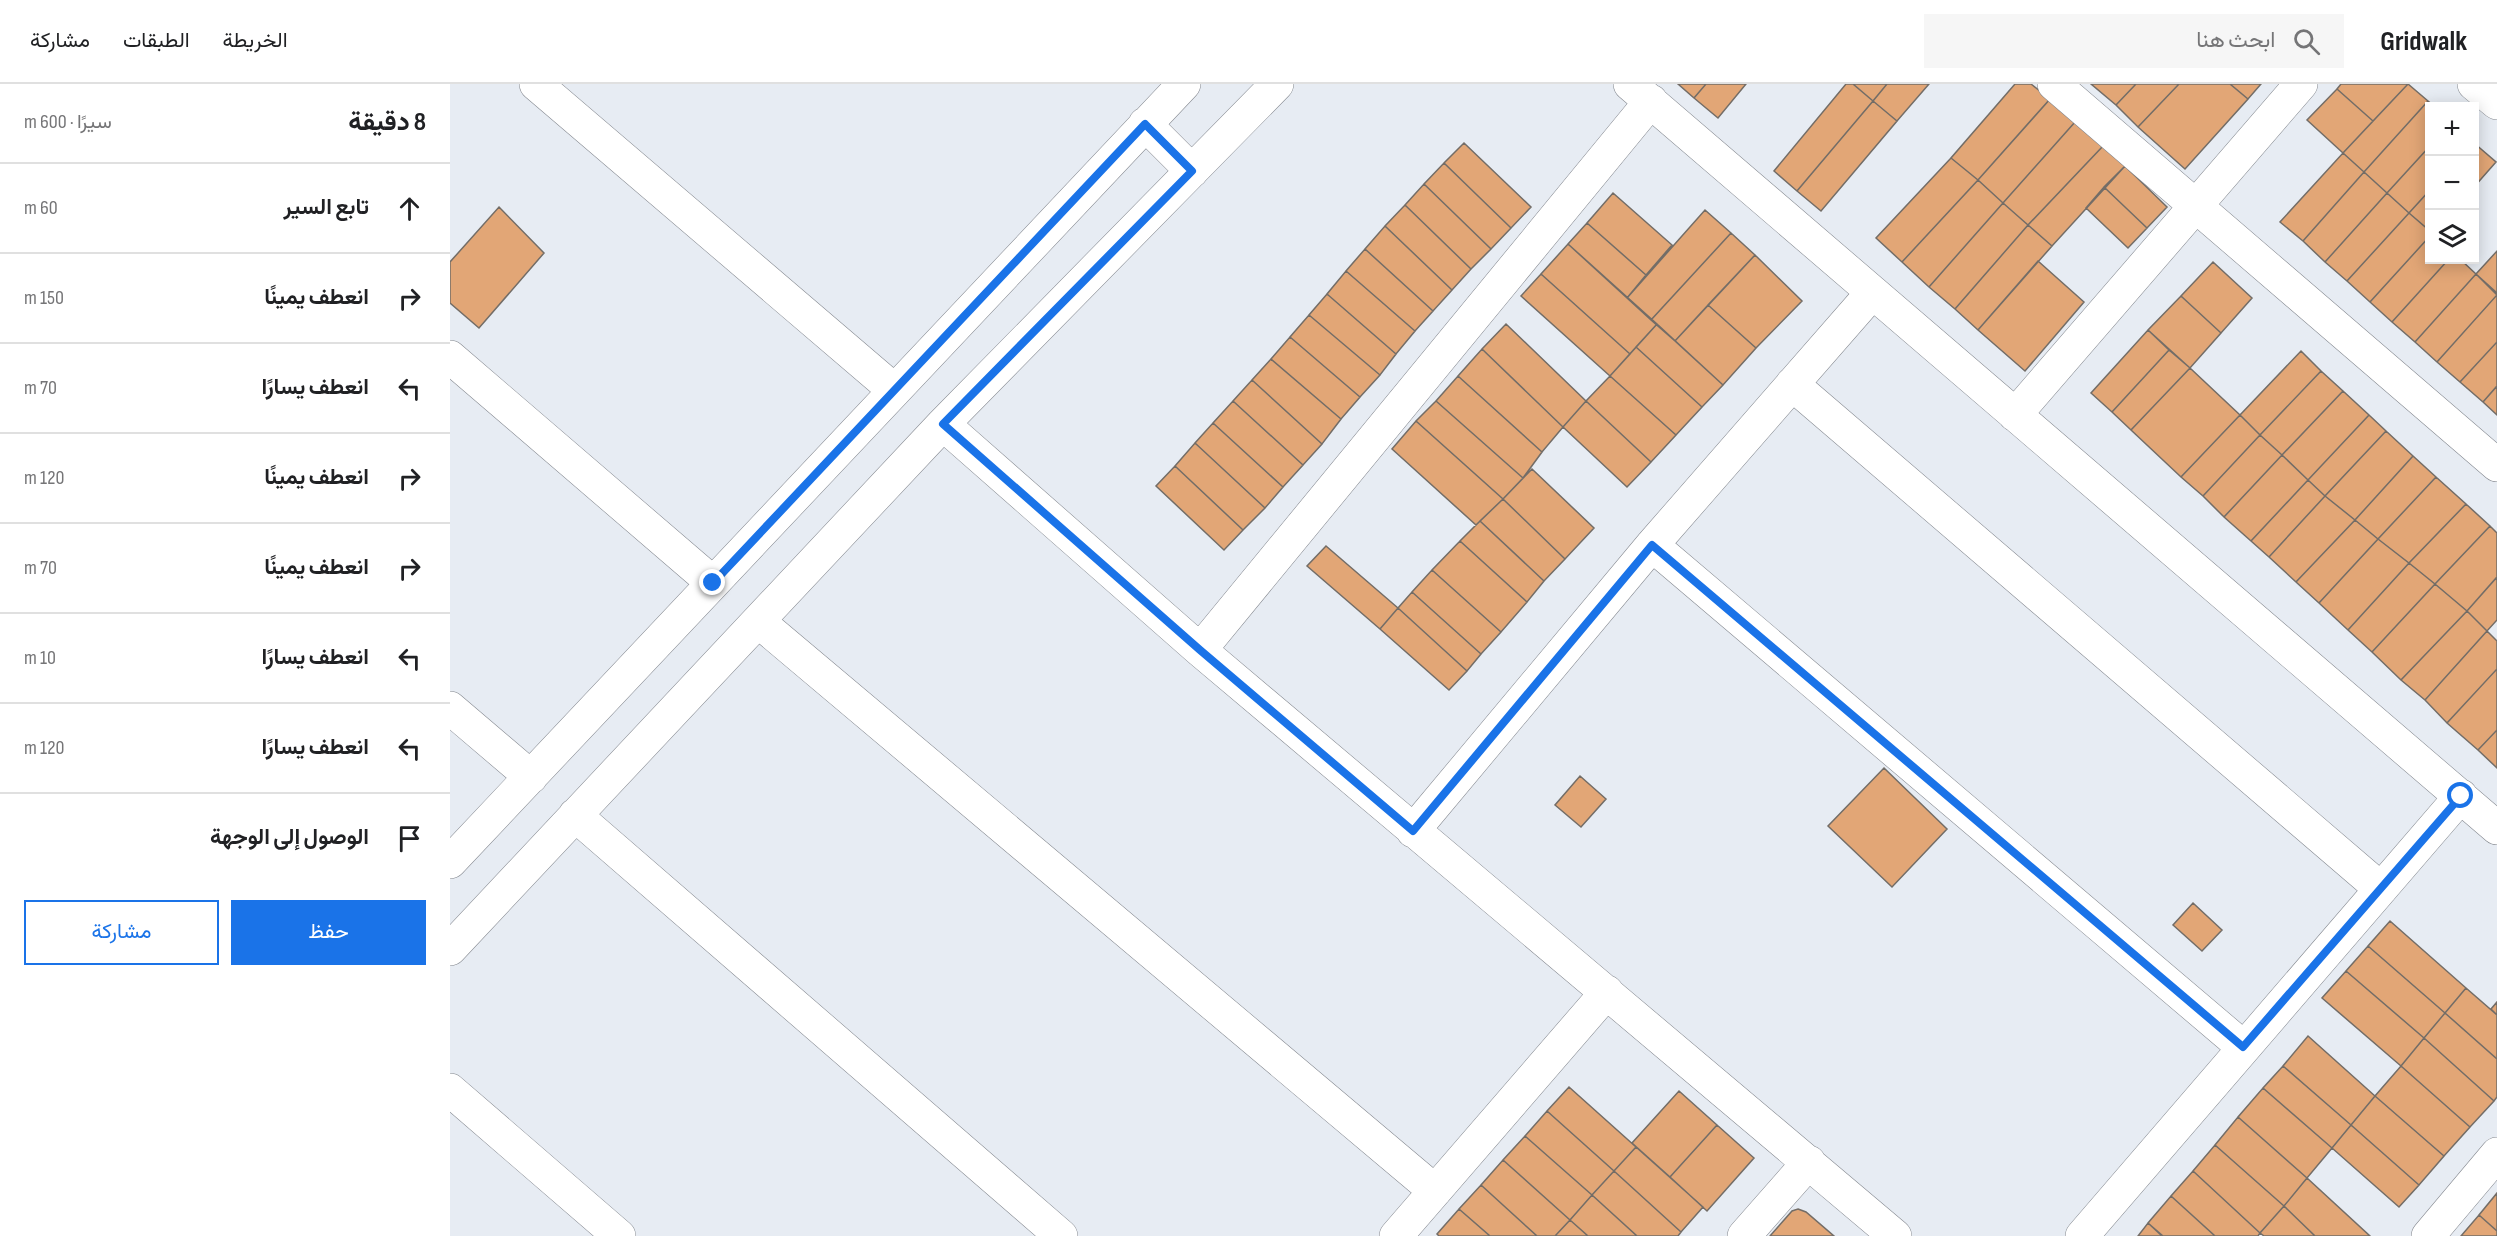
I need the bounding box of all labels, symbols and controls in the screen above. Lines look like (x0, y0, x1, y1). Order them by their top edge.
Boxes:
search box (1924, 14, 2344, 68)
icon: search (2290, 25, 2323, 58)
text: Gridwalk (2380, 25, 2467, 58)
text: ابحث هنا (2196, 27, 2275, 54)
text: مشاركة (30, 28, 90, 53)
text: الطبقات (123, 28, 190, 53)
text: الخريطة (223, 28, 288, 53)
map controls (2425, 102, 2479, 264)
button: + (2425, 102, 2479, 156)
text: 8 دقيقة (348, 107, 426, 138)
text: سيرًا · 600 m (24, 110, 112, 134)
button: − (2425, 156, 2479, 210)
icon: ahead (393, 192, 426, 225)
text: تابع السير (284, 194, 369, 221)
text: 60 m (24, 196, 58, 220)
button: layers (2425, 210, 2479, 264)
icon: right (393, 282, 426, 315)
text: انعطف يمينًا (264, 284, 369, 311)
text: 150 m (24, 286, 64, 310)
icon: left (393, 372, 426, 405)
text: انعطف يسارًا (261, 374, 369, 401)
text: 70 m (24, 376, 57, 400)
icon: right (393, 462, 426, 495)
text: انعطف يمينًا (264, 464, 369, 491)
text: 120 m (24, 466, 64, 490)
icon: right (393, 552, 426, 585)
text: انعطف يمينًا (264, 554, 369, 581)
text: 70 m (24, 556, 57, 580)
route end (699, 569, 725, 595)
icon: left (393, 642, 426, 675)
text: انعطف يسارًا (261, 644, 369, 671)
text: 10 m (24, 646, 56, 670)
icon: left (393, 732, 426, 765)
text: انعطف يسارًا (261, 734, 369, 761)
text: 120 m (24, 736, 64, 760)
route start (2447, 782, 2473, 808)
icon: arrive (393, 822, 426, 855)
text: الوصول إلى الوجهة (210, 824, 369, 851)
button: مشاركة (24, 900, 219, 965)
button: حفظ (231, 900, 426, 965)

